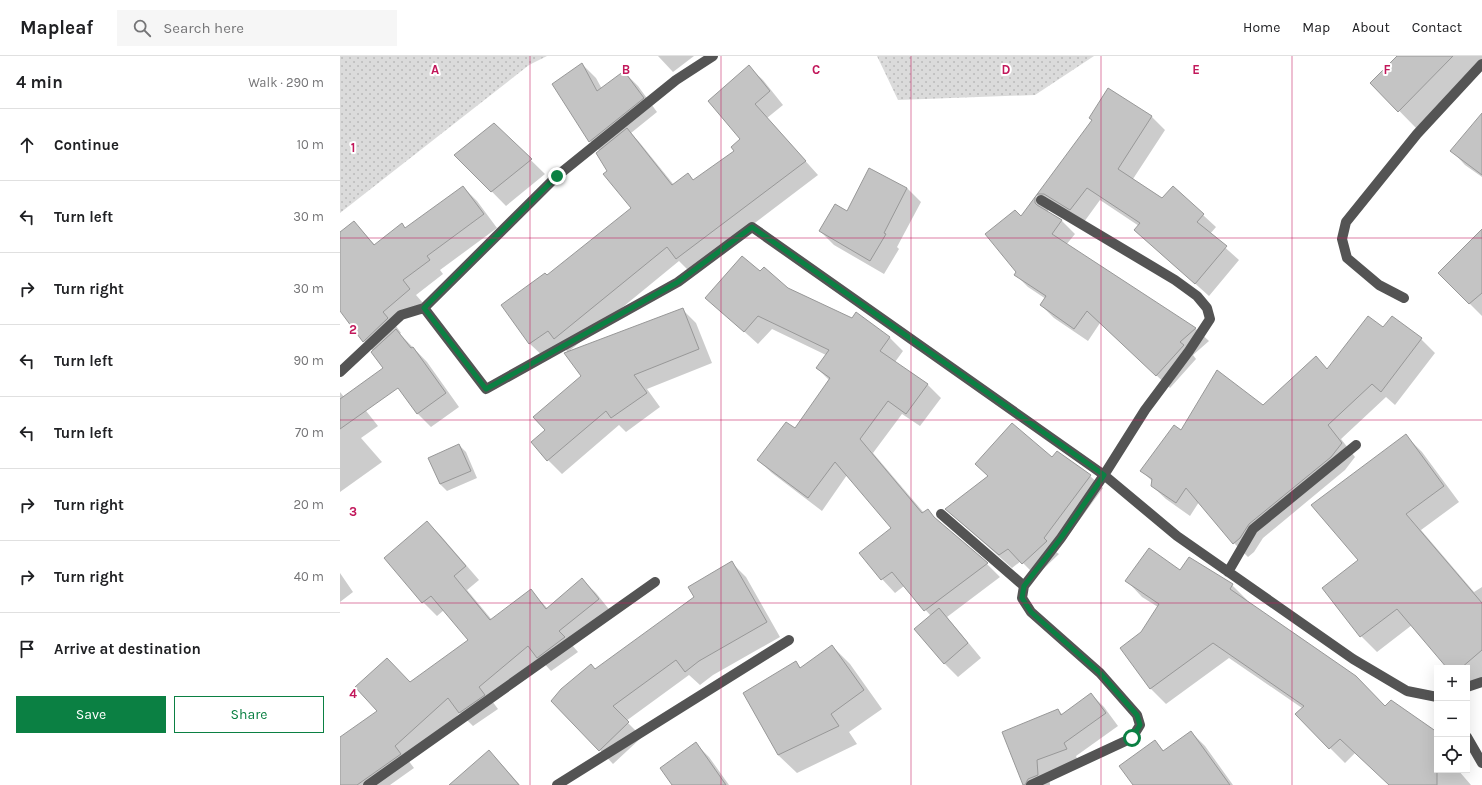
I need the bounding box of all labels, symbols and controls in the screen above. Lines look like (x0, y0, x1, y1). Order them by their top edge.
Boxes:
search box (117, 10, 397, 46)
text: Mapleaf (20, 17, 93, 39)
icon: search (131, 17, 153, 39)
text: Search here (163, 19, 244, 37)
text: Home (1243, 19, 1280, 36)
text: Map (1302, 19, 1330, 36)
text: About (1352, 19, 1390, 36)
text: Contact (1412, 19, 1462, 36)
text: A (431, 62, 439, 77)
text: B (622, 62, 630, 77)
text: C (812, 62, 820, 77)
text: D (1002, 62, 1011, 77)
text: E (1192, 62, 1200, 77)
text: F (1383, 62, 1391, 77)
text: 4 min (16, 72, 63, 92)
text: Walk · 290 m (248, 75, 324, 90)
icon: ahead (16, 134, 38, 156)
text: Continue (54, 136, 119, 154)
text: 10 m (297, 137, 324, 152)
text: 1 (351, 140, 355, 155)
route end (548, 167, 566, 185)
icon: left (16, 206, 38, 228)
text: Turn left (54, 208, 113, 226)
text: 30 m (293, 209, 324, 224)
icon: right (16, 278, 38, 300)
text: Turn right (54, 280, 124, 298)
text: 30 m (293, 281, 324, 296)
text: 2 (349, 322, 357, 337)
icon: left (16, 350, 38, 372)
text: Turn left (54, 352, 113, 370)
text: 90 m (293, 353, 324, 368)
icon: left (16, 422, 38, 444)
text: Turn left (54, 424, 113, 442)
text: 70 m (295, 425, 324, 440)
icon: right (16, 494, 38, 516)
text: Turn right (54, 496, 124, 514)
text: 20 m (294, 497, 324, 512)
text: 3 (349, 504, 357, 519)
icon: right (16, 566, 38, 588)
text: Turn right (54, 568, 124, 586)
text: 40 m (294, 569, 324, 584)
icon: arrive (16, 638, 38, 660)
text: Arrive at destination (54, 640, 201, 658)
map controls (1434, 665, 1470, 773)
button: + (1434, 665, 1470, 701)
text: 4 (349, 686, 357, 701)
button: Save (16, 696, 166, 733)
button: Share (174, 696, 324, 733)
button: − (1434, 701, 1470, 737)
route start (1123, 729, 1141, 747)
button: locate (1434, 737, 1470, 773)

